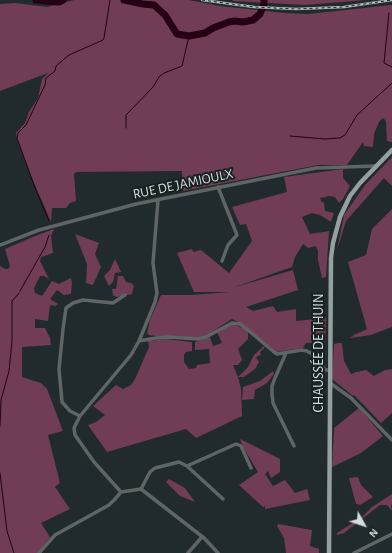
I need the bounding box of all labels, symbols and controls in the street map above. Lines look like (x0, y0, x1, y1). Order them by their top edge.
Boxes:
street label: RUE DE JAMIOULX (131, 165, 235, 203)
street label: CHAUSSÉE DE THUIN (311, 293, 327, 413)
north arrow (344, 505, 384, 545)
text: N (367, 527, 380, 540)

